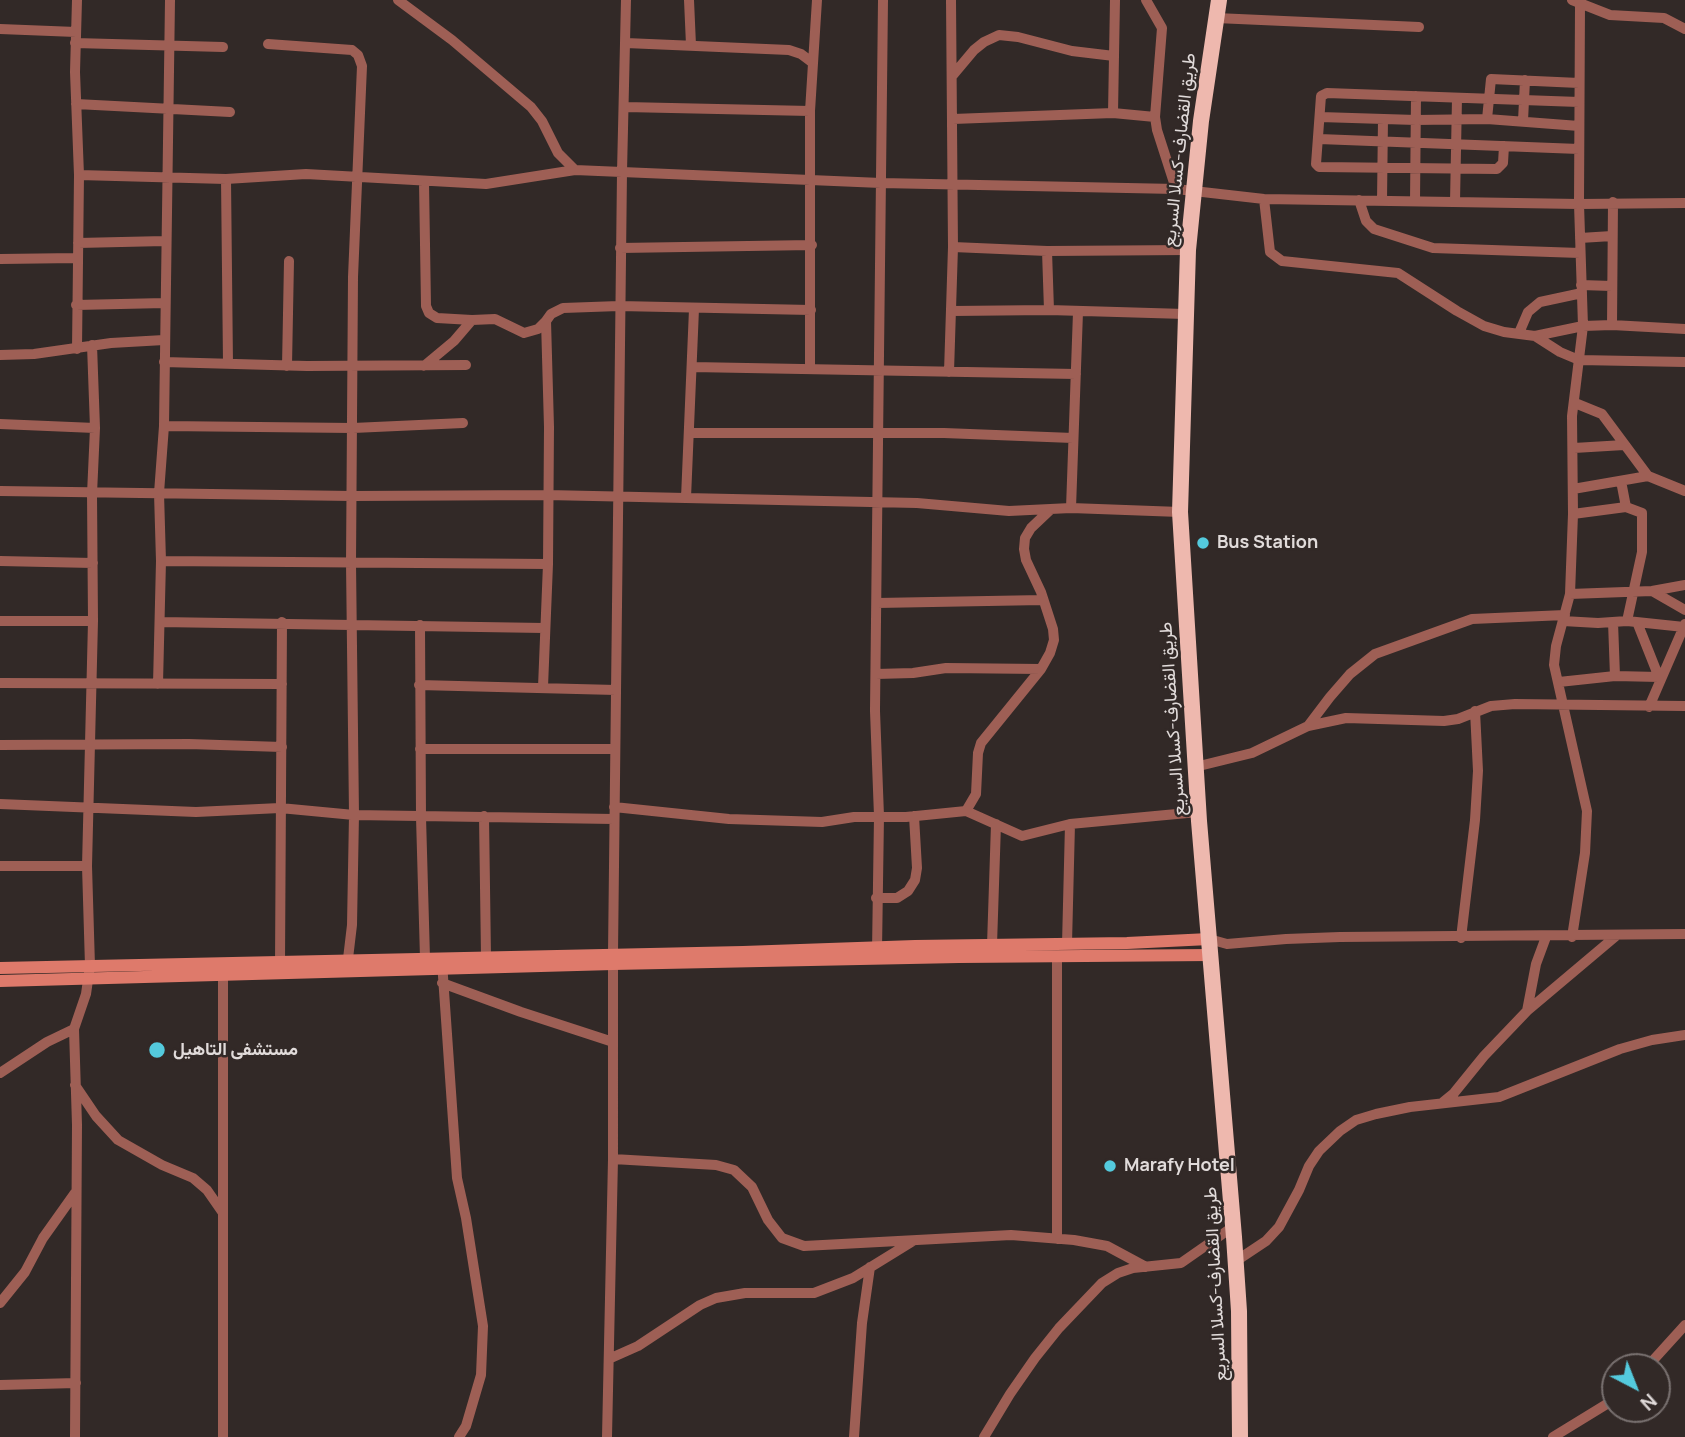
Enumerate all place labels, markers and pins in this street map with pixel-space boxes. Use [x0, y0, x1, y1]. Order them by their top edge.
place label: Bus Station [1217, 532, 1318, 554]
marker: Bus Station [1195, 535, 1211, 551]
place label: مستشفى التاهيل [173, 1039, 298, 1061]
marker: مستشفى التاهيل [147, 1040, 167, 1060]
place label: Marafy Hotel [1124, 1155, 1235, 1177]
marker: Marafy Hotel [1102, 1158, 1118, 1174]

